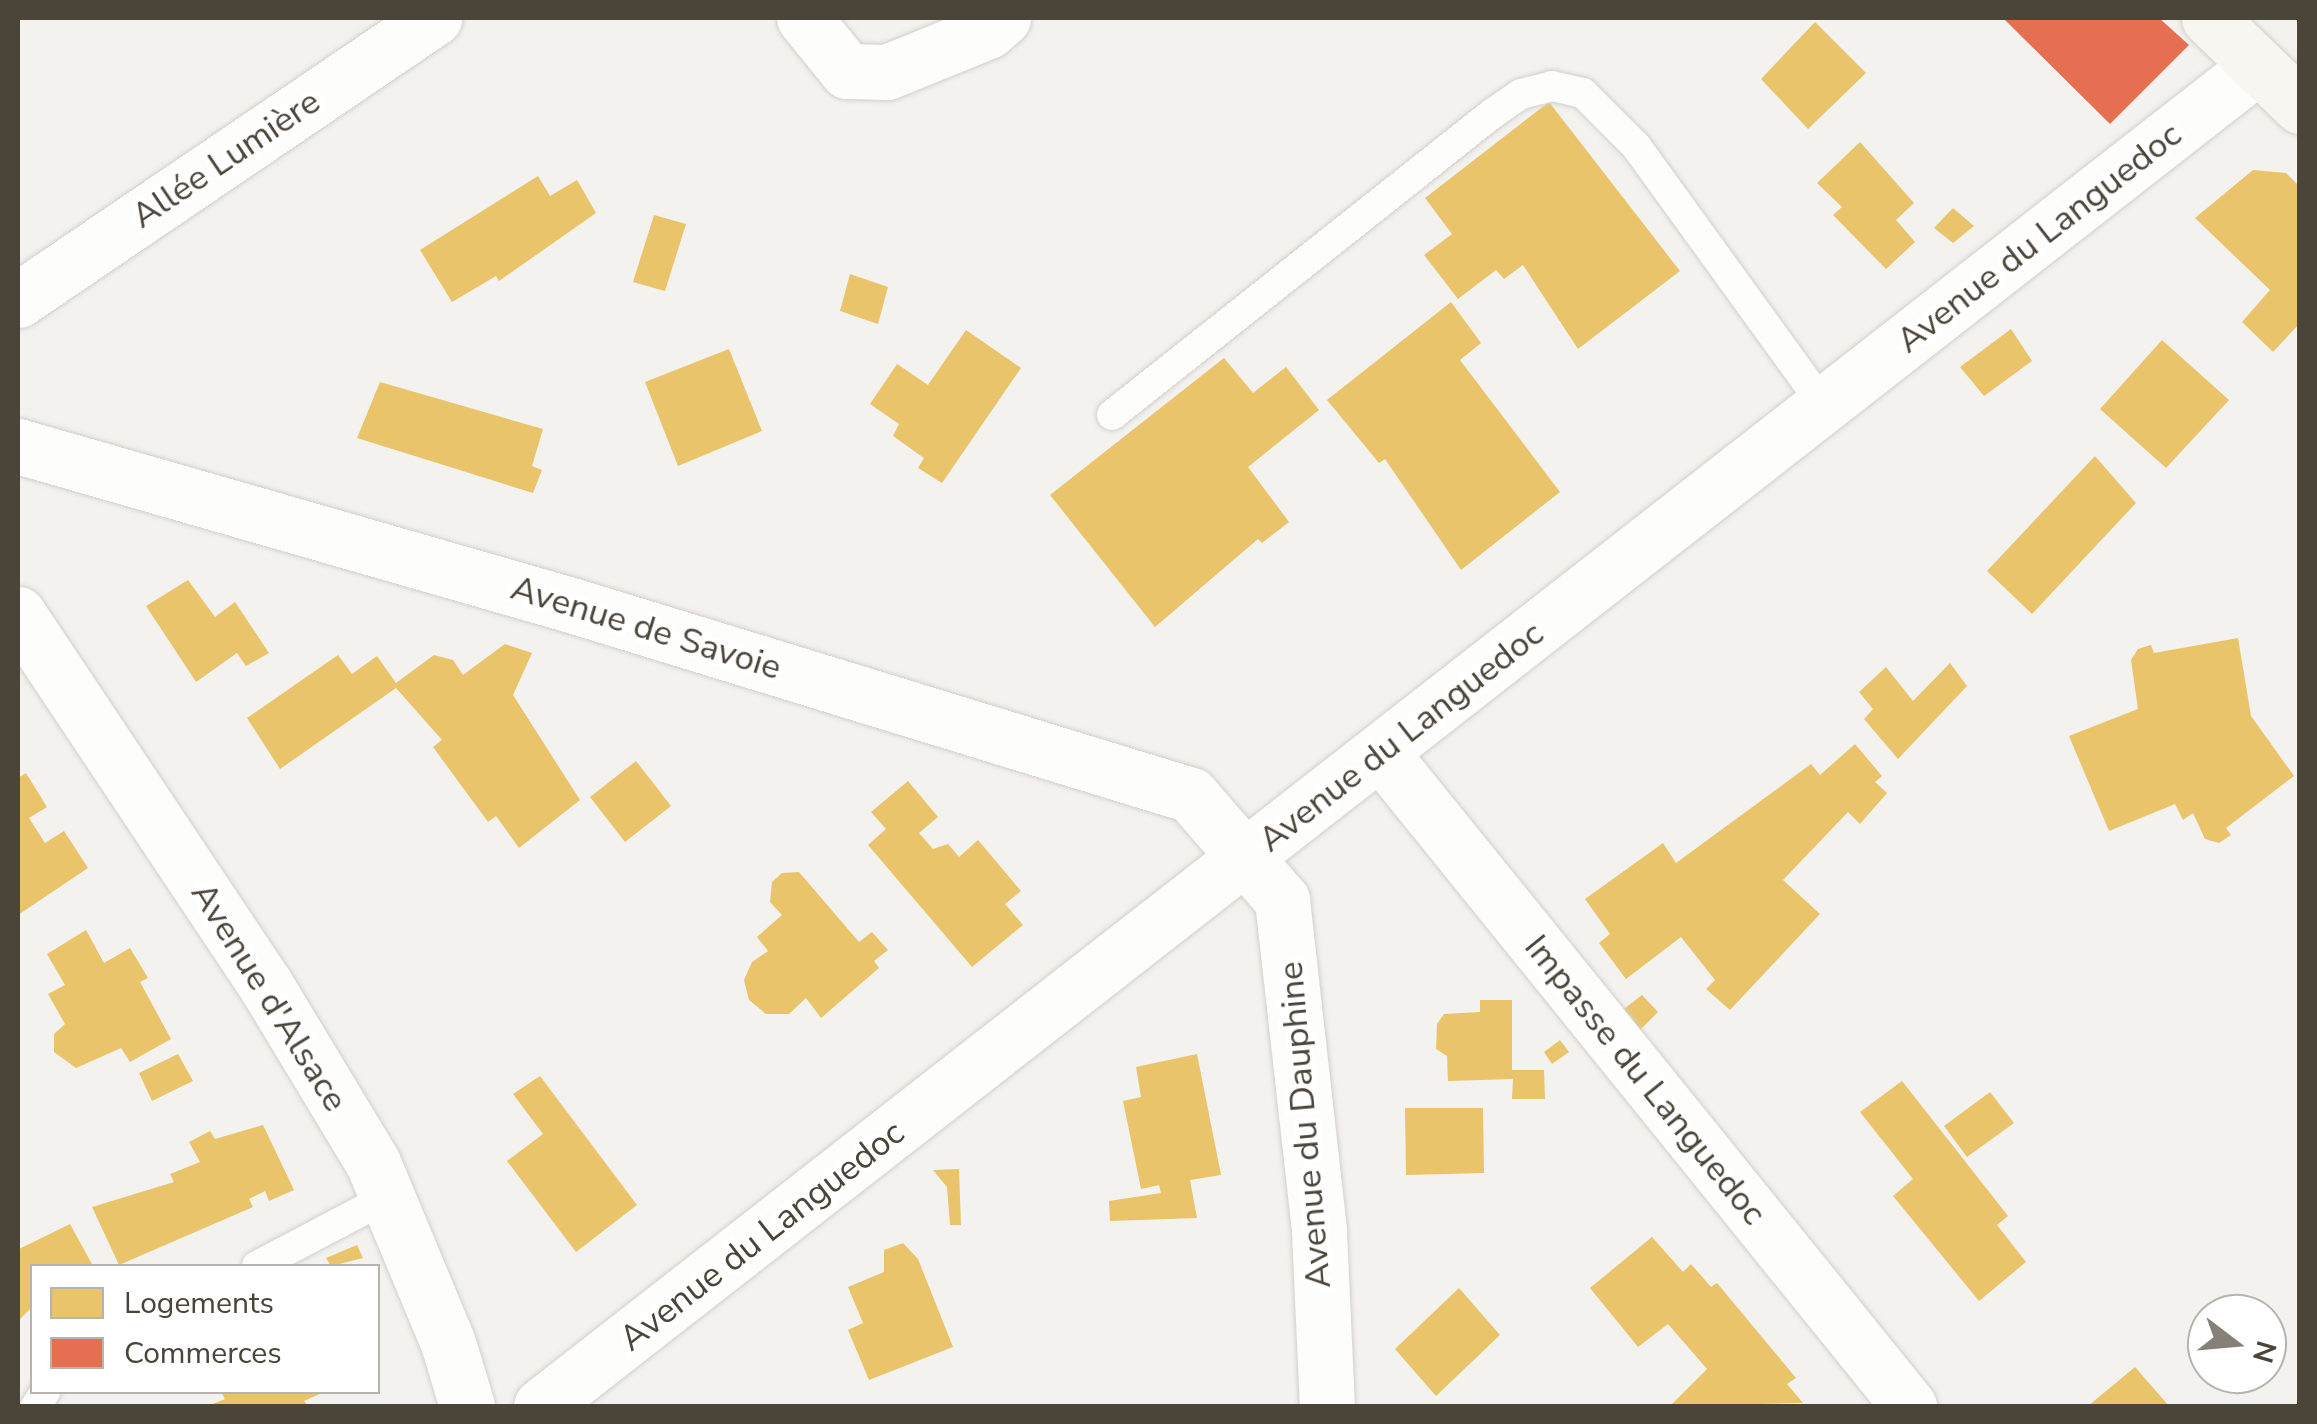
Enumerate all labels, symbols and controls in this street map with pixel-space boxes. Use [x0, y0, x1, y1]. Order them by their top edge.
street label: Allée Lumière [124, 81, 328, 237]
street label: Avenue du Languedoc [1888, 114, 2190, 362]
street label: Avenue de Savoie [506, 567, 786, 689]
street label: Avenue du Languedoc [1250, 613, 1552, 861]
street label: Avenue d'Alsace [182, 875, 356, 1119]
street label: Impasse du Languedoc [1515, 927, 1775, 1233]
street label: Avenue du Dauphine [1270, 960, 1340, 1290]
street label: Avenue du Languedoc [611, 1112, 913, 1360]
legend [30, 1264, 380, 1394]
text: Logements [124, 1283, 274, 1324]
north arrow [2187, 1294, 2287, 1394]
text: Commerces [124, 1333, 282, 1374]
text: N [2243, 1336, 2285, 1367]

